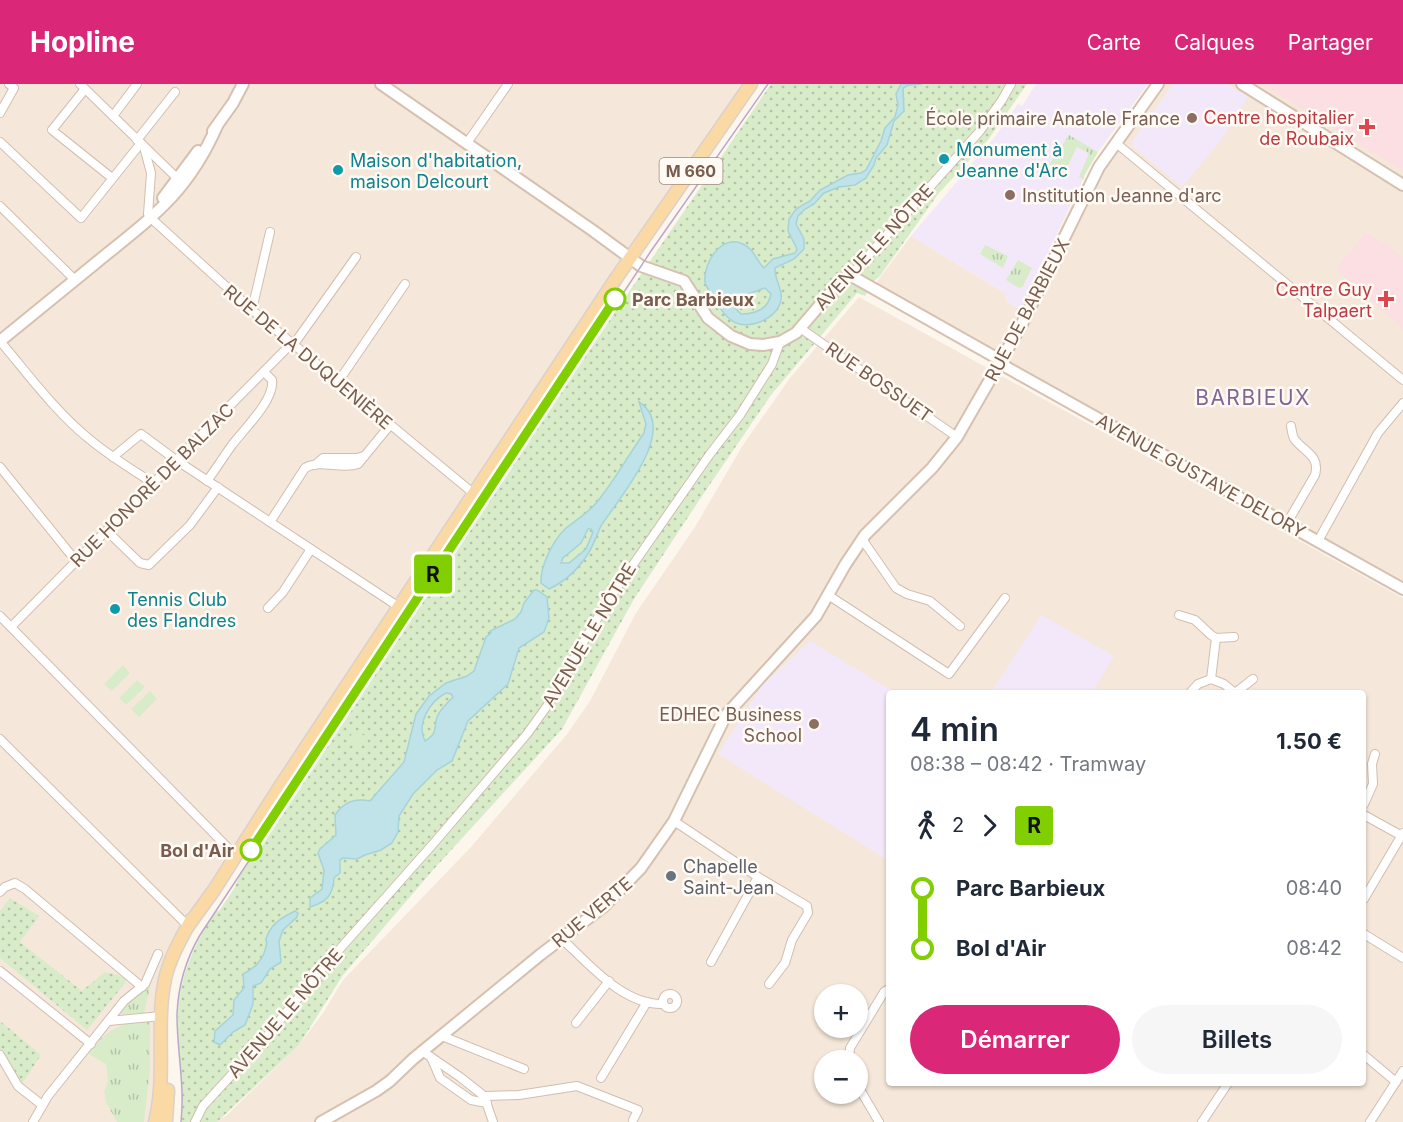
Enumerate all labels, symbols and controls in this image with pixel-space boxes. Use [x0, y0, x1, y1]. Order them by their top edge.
text: Hopline [30, 25, 135, 59]
text: Carte [1087, 30, 1141, 55]
text: Calques [1174, 30, 1255, 55]
text: Partager [1288, 30, 1373, 55]
place label: École primaire Anatole France [926, 107, 1180, 129]
place label: Centre hospitalier de Roubaix [1203, 107, 1354, 149]
marker: École primaire Anatole France [1185, 111, 1199, 125]
marker: Centre hospitalier de Roubaix [1358, 118, 1376, 136]
place label: Monument à Jeanne d'Arc [956, 139, 1068, 181]
place label: Maison d'habitation, maison Delcourt [350, 150, 522, 192]
marker: Monument à Jeanne d'Arc [937, 152, 951, 166]
road number: M 660 [660, 158, 722, 184]
marker: Maison d'habitation, maison Delcourt [331, 163, 345, 177]
street label: AVENUE LE NÔTRE [810, 179, 938, 314]
place label: Institution Jeanne d'arc [1022, 185, 1222, 206]
marker: Institution Jeanne d'arc [1003, 188, 1017, 202]
street label: RUE DE BARBIEUX [980, 235, 1074, 385]
place label: Centre Guy Talpaert [1276, 279, 1372, 321]
street label: RUE DE LA DUQUENIÈRE [220, 280, 397, 434]
marker: Parc Barbieux [604, 288, 626, 310]
place label: Parc Barbieux [632, 289, 755, 310]
marker: Centre Guy Talpaert [1377, 290, 1395, 308]
street label: RUE BOSSUET [822, 337, 936, 427]
district label: BARBIEUX [1195, 385, 1311, 410]
street label: RUE HONORÉ DE BALZAC [65, 398, 238, 571]
street label: AVENUE GUSTAVE DELORY [1093, 410, 1309, 542]
line badge: R [414, 554, 452, 594]
street label: AVENUE LE NÔTRE [537, 559, 640, 711]
text: R [426, 562, 440, 587]
place label: Tennis Club des Flandres [127, 589, 236, 631]
marker: Tennis Club des Flandres [108, 602, 122, 616]
place label: EDHEC Business School [659, 704, 802, 746]
text: 4 min [910, 709, 999, 749]
marker: EDHEC Business School [807, 717, 821, 731]
text: 1.50 € [1276, 728, 1342, 754]
text: 08:38 – 08:42 · Tramway [910, 752, 1146, 776]
icon: walk [910, 809, 943, 842]
icon: forward [973, 809, 1006, 842]
text: 2 [952, 813, 964, 837]
text: R [1027, 813, 1041, 838]
marker: Bol d'Air [240, 839, 262, 861]
place label: Bol d'Air [160, 840, 234, 861]
place label: Chapelle Saint-Jean [683, 856, 774, 898]
marker: Chapelle Saint-Jean [664, 869, 678, 883]
street label: RUE VERTE [548, 872, 636, 952]
text: Parc Barbieux [956, 875, 1105, 901]
text: 08:40 [1286, 876, 1342, 900]
text: Bol d'Air [956, 935, 1046, 961]
text: 08:42 [1286, 936, 1342, 960]
street label: AVENUE LE NÔTRE [222, 944, 347, 1082]
map controls [814, 984, 868, 1104]
button: + [814, 984, 868, 1038]
button: Démarrer [910, 1005, 1120, 1074]
button: Billets [1132, 1005, 1342, 1074]
button: − [814, 1050, 868, 1104]

